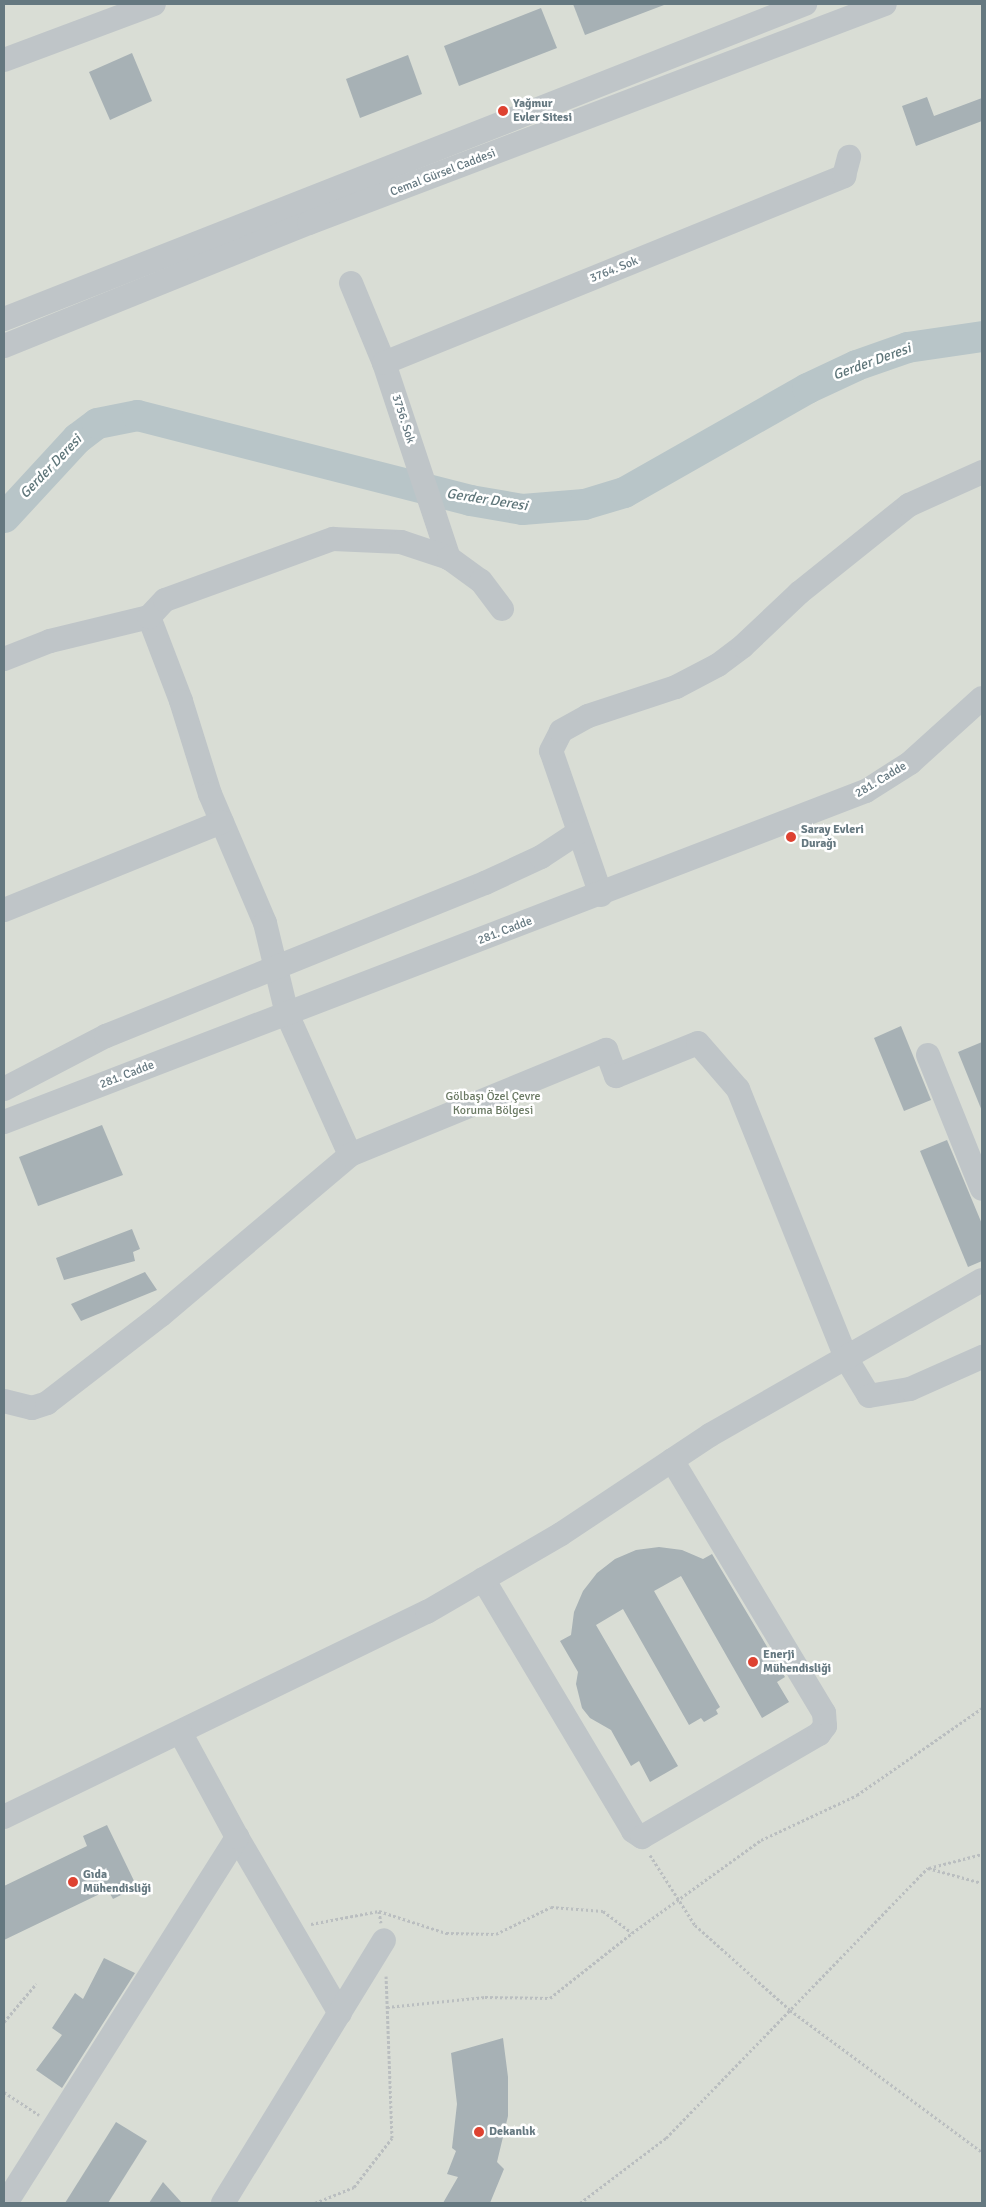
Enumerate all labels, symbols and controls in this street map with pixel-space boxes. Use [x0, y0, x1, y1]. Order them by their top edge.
place label: Yağmur Evler Sitesi [513, 97, 572, 125]
marker: Yağmur Evler Sitesi [497, 105, 509, 117]
street label: Cemal Gürsel Caddesi [388, 146, 498, 200]
street label: 3764. Sok [588, 254, 640, 286]
water label: Gerder Deresi [831, 340, 913, 384]
street label: 3756. Sok [388, 393, 418, 445]
water label: Gerder Deresi [17, 432, 85, 502]
water label: Gerder Deresi [445, 485, 529, 515]
street label: 281. Cadde [853, 759, 909, 801]
place label: Saray Evleri Durağı [801, 823, 864, 851]
marker: Saray Evleri Durağı [785, 831, 797, 843]
street label: 281. Cadde [476, 914, 534, 948]
street label: 281. Cadde [98, 1058, 156, 1092]
park label: Gölbaşı Özel Çevre Koruma Bölgesi [446, 1090, 540, 1118]
place label: Enerji Mühendisliği [763, 1648, 831, 1676]
marker: Enerji Mühendisliği [747, 1656, 759, 1668]
place label: Gıda Mühendisliği [83, 1868, 151, 1896]
marker: Gıda Mühendisliği [67, 1876, 79, 1888]
place label: Dekanlık [489, 2125, 535, 2139]
marker: Dekanlık [473, 2126, 485, 2138]

